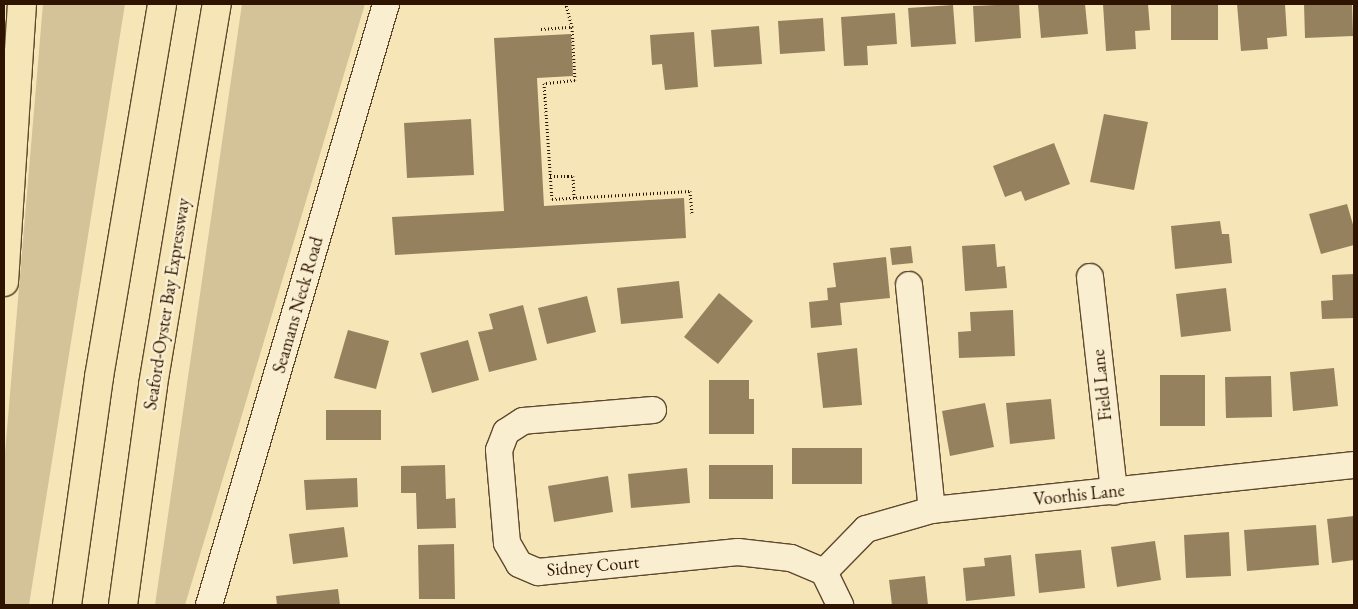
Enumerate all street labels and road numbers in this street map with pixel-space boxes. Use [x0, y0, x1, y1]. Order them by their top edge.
street label: Seaford-Oyster Bay Expressway [140, 196, 194, 412]
street label: Seamans Neck Road [268, 234, 328, 376]
street label: Field Lane [1088, 348, 1116, 422]
street label: Voorhis Lane [1032, 479, 1126, 511]
street label: Sidney Court [546, 551, 640, 581]

